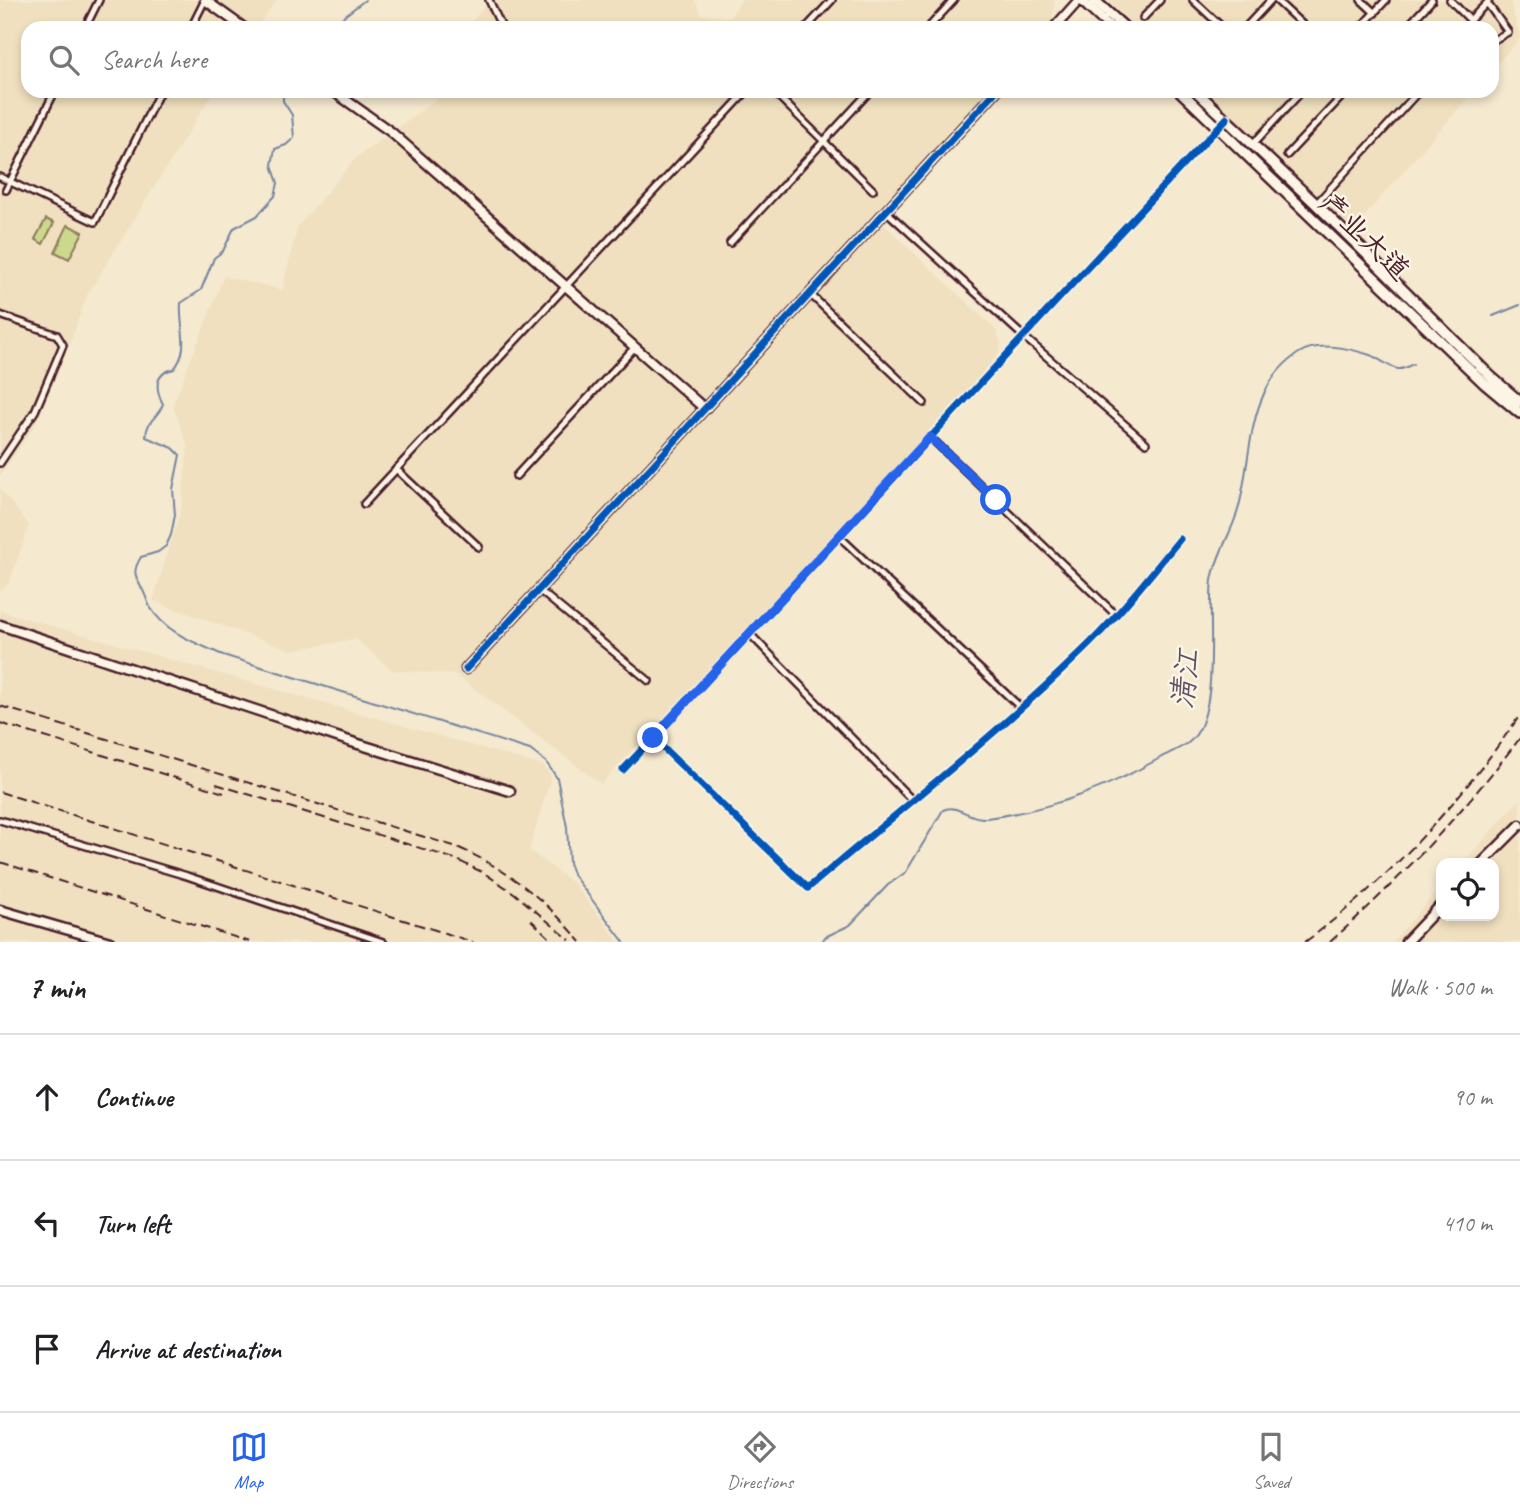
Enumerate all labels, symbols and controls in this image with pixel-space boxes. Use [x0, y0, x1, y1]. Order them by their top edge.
search box [21, 21, 1499, 98]
icon: search [45, 41, 83, 79]
text: Search here [101, 43, 207, 76]
street label: 产业大道 [1313, 185, 1417, 287]
route start [980, 484, 1011, 515]
water label: 清江 [1163, 645, 1207, 711]
route end [637, 722, 668, 753]
map controls [1436, 858, 1499, 921]
button: locate [1436, 858, 1499, 921]
text: 7 min [28, 969, 85, 1007]
text: Walk · 500 m [1388, 973, 1492, 1002]
icon: ahead [28, 1078, 66, 1116]
text: Continue [95, 1081, 173, 1114]
text: 90 m [1453, 1083, 1492, 1112]
icon: left [28, 1204, 66, 1242]
text: Turn left [95, 1207, 170, 1240]
text: 410 m [1443, 1209, 1492, 1238]
icon: arrive [28, 1330, 66, 1368]
text: Arrive at destination [95, 1333, 281, 1366]
tab: Map [230, 1428, 268, 1494]
tab: Directions [727, 1428, 793, 1494]
tab: Saved [1252, 1428, 1290, 1494]

